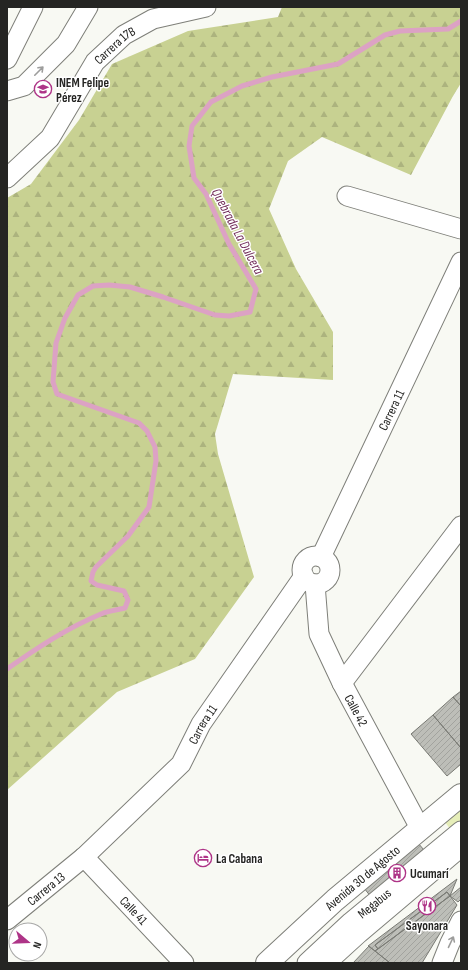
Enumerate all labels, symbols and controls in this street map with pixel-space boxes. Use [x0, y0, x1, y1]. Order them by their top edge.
street label: Carrera 17B [91, 23, 138, 68]
one-way arrow [34, 66, 44, 76]
place label: INEM Felipe Pérez [56, 75, 109, 106]
school or university icon: INEM Felipe Pérez [33, 79, 53, 99]
water label: Quebrada La Dulcera [208, 185, 267, 277]
street label: Carrera 11 [375, 387, 408, 433]
street label: Calle 42 [341, 692, 371, 729]
street label: Carrera 11 [185, 702, 221, 747]
street label: Avenida 30 de Agosto [322, 842, 403, 915]
hotel icon: La Cabana [193, 848, 213, 868]
place label: La Cabana [216, 851, 262, 867]
building icon: Ucumarí [387, 863, 407, 883]
place label: Ucumarí [410, 866, 449, 882]
street label: Carrera 13 [24, 869, 69, 909]
street label: Megabus [355, 885, 395, 922]
street label: Calle 41 [116, 893, 151, 929]
restaurant icon: Sayonara [417, 896, 437, 916]
place label: Sayonara [406, 918, 448, 934]
north arrow [8, 922, 48, 962]
one-way arrow [448, 936, 455, 948]
text: N [30, 940, 44, 950]

